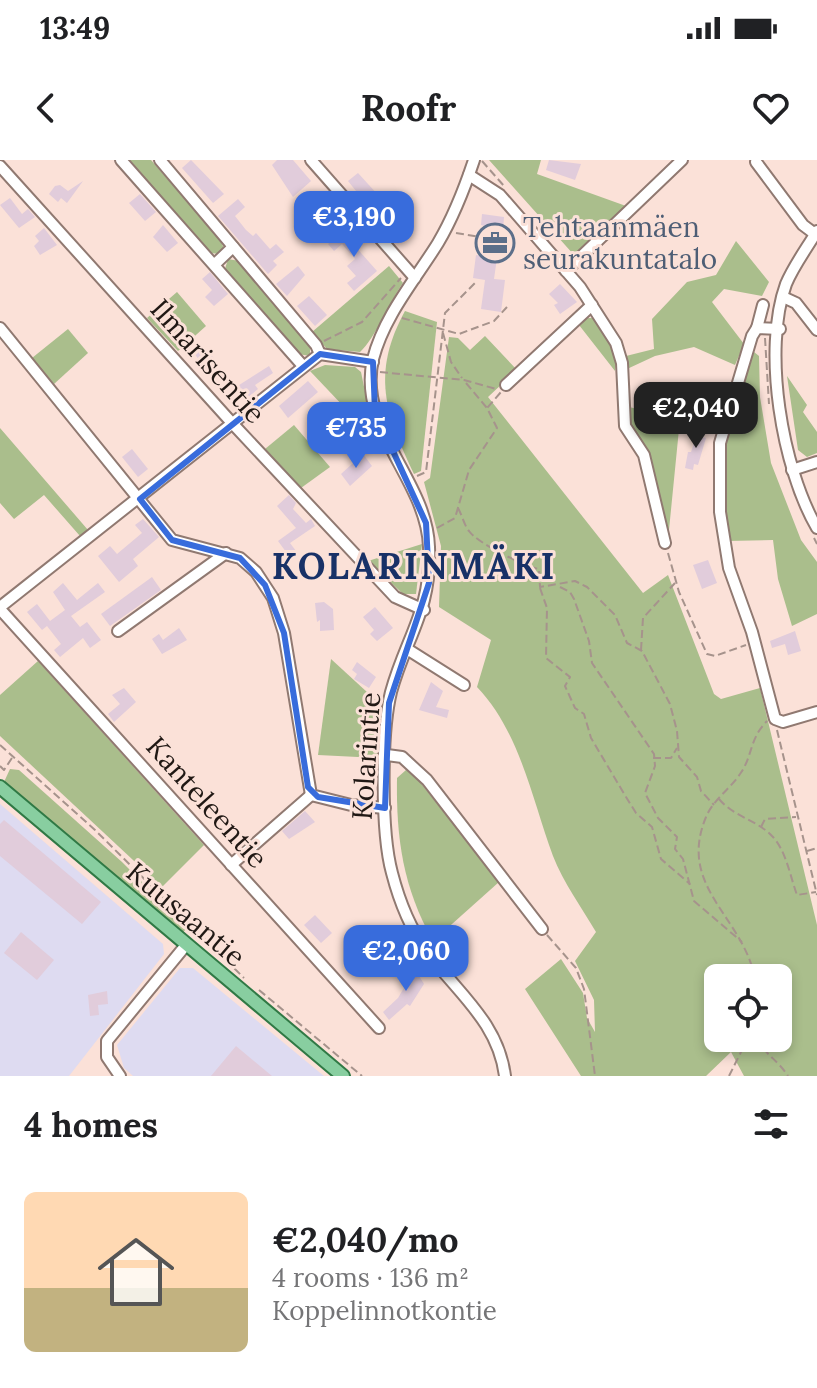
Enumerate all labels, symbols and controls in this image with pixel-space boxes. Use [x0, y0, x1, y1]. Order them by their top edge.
text: 13:49 [40, 9, 110, 47]
text: Roofr [361, 85, 456, 131]
icon: back [24, 86, 68, 130]
icon: heart [749, 86, 793, 130]
pin: €3,190 [289, 191, 419, 259]
text: €3,190 [312, 200, 396, 233]
place label: Tehtaanmäen seurakuntatalo [523, 209, 717, 277]
office icon: Tehtaanmäen seurakuntatalo [474, 222, 516, 264]
street label: Ilmarisentie [143, 291, 273, 431]
pin: €2,040 [631, 382, 761, 450]
text: €2,040 [652, 391, 740, 424]
pin: €735 [309, 402, 403, 470]
text: €735 [325, 411, 387, 444]
district label: KOLARINMÄKI [272, 543, 556, 589]
street label: Kolarintie [344, 691, 388, 821]
street label: Kanteleentie [138, 729, 276, 875]
street label: Kuusaantie [119, 854, 253, 974]
pin: €2,060 [341, 925, 471, 993]
text: €2,060 [361, 934, 451, 967]
map controls [704, 964, 792, 1052]
button: locate [704, 964, 792, 1052]
icon: filters [749, 1102, 793, 1146]
text: 4 homes [24, 1103, 158, 1146]
text: €2,040/mo [272, 1218, 459, 1261]
icon: home [88, 1224, 184, 1320]
text: 4 rooms · 136 m² [272, 1261, 469, 1294]
text: Koppelinnotkontie [272, 1294, 497, 1327]

